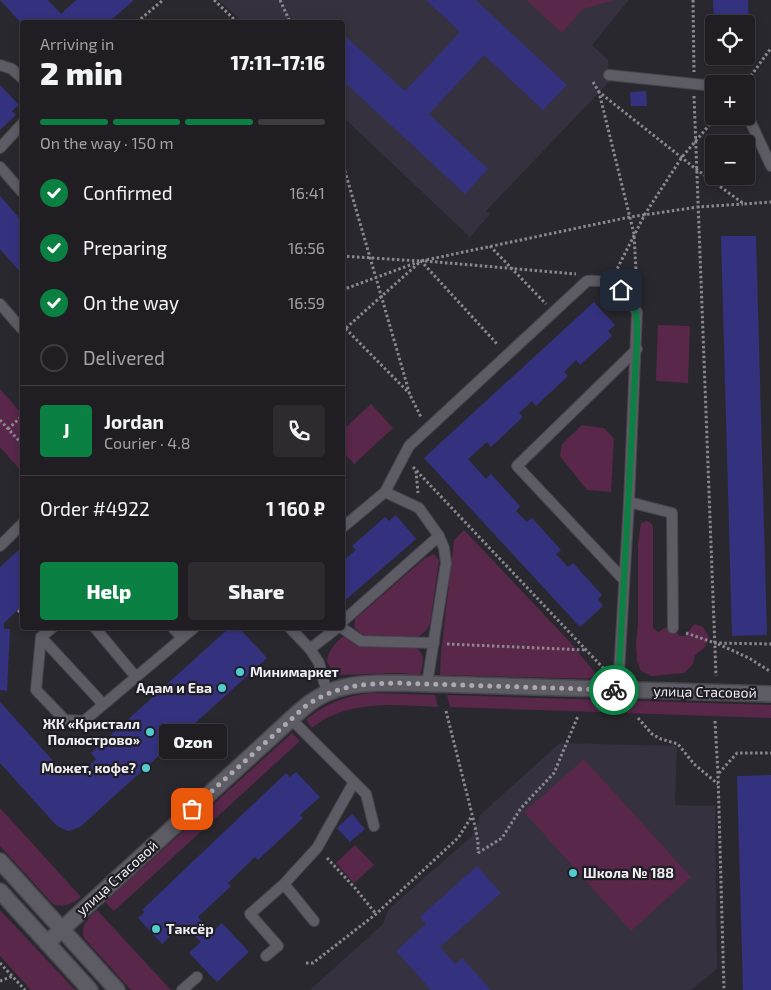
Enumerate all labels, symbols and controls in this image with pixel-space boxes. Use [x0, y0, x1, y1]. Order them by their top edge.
map controls [705, 15, 755, 185]
button: locate [705, 15, 755, 65]
text: Arriving in [40, 34, 114, 53]
text: 17:11–17:16 [230, 51, 325, 74]
text: 2 min [40, 53, 123, 91]
button: + [705, 75, 755, 125]
text: On the way · 150 m [40, 133, 174, 152]
button: − [705, 135, 755, 185]
icon: check [40, 179, 68, 207]
text: Confirmed [83, 181, 173, 204]
text: 16:41 [289, 183, 325, 202]
icon: check [40, 234, 68, 262]
text: Preparing [83, 236, 167, 259]
text: 16:56 [288, 238, 325, 257]
pin [600, 269, 642, 311]
icon: home [607, 276, 635, 304]
icon: check [40, 289, 68, 317]
text: On the way [83, 291, 179, 314]
text: 16:59 [288, 293, 325, 312]
text: Delivered [83, 346, 165, 369]
button: phone [273, 405, 325, 457]
text: Jordan [104, 410, 164, 433]
text: J [62, 419, 70, 442]
text: Courier · 4.8 [104, 433, 191, 452]
text: Order #4922 [40, 497, 150, 520]
text: 1 160 ₽ [266, 497, 325, 520]
button: Help [40, 562, 178, 620]
button: Share [188, 562, 325, 620]
place label: Минимаркет [250, 663, 339, 680]
courier [589, 665, 639, 715]
marker: Минимаркет [234, 666, 246, 678]
icon: bike [600, 676, 628, 704]
place label: Адам и Ева [136, 679, 212, 696]
marker: Адам и Ева [216, 682, 228, 694]
street label: улица Стасовой [653, 682, 757, 701]
place label: ЖК «Кристалл Полюстрово» [43, 715, 140, 748]
callout: Ozon [158, 724, 226, 759]
marker: ЖК «Кристалл Полюстрово» [144, 726, 156, 738]
text: Ozon [173, 732, 213, 751]
place label: Может, кофе? [41, 759, 136, 776]
marker: Может, кофе? [140, 762, 152, 774]
pin [171, 788, 213, 830]
icon: bag [178, 795, 206, 823]
street label: улица Стасовой [73, 837, 161, 919]
place label: Школа № 188 [583, 864, 674, 881]
marker: Школа № 188 [567, 867, 579, 879]
place label: Таксёр [166, 920, 214, 937]
marker: Таксёр [150, 923, 162, 935]

